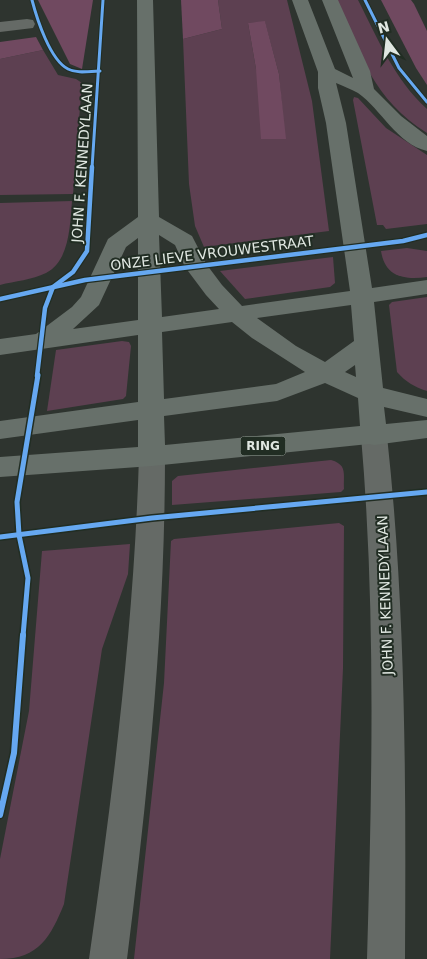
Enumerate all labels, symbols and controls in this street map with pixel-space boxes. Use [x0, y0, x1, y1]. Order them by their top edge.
north arrow [362, 15, 412, 65]
text: N [376, 18, 391, 37]
street label: JOHN F. KENNEDYLAAN [68, 83, 96, 244]
street label: ONZE LIEVE VROUWESTRAAT [109, 233, 315, 273]
road number: RING [240, 436, 286, 456]
street label: JOHN F. KENNEDYLAAN [374, 515, 396, 676]

